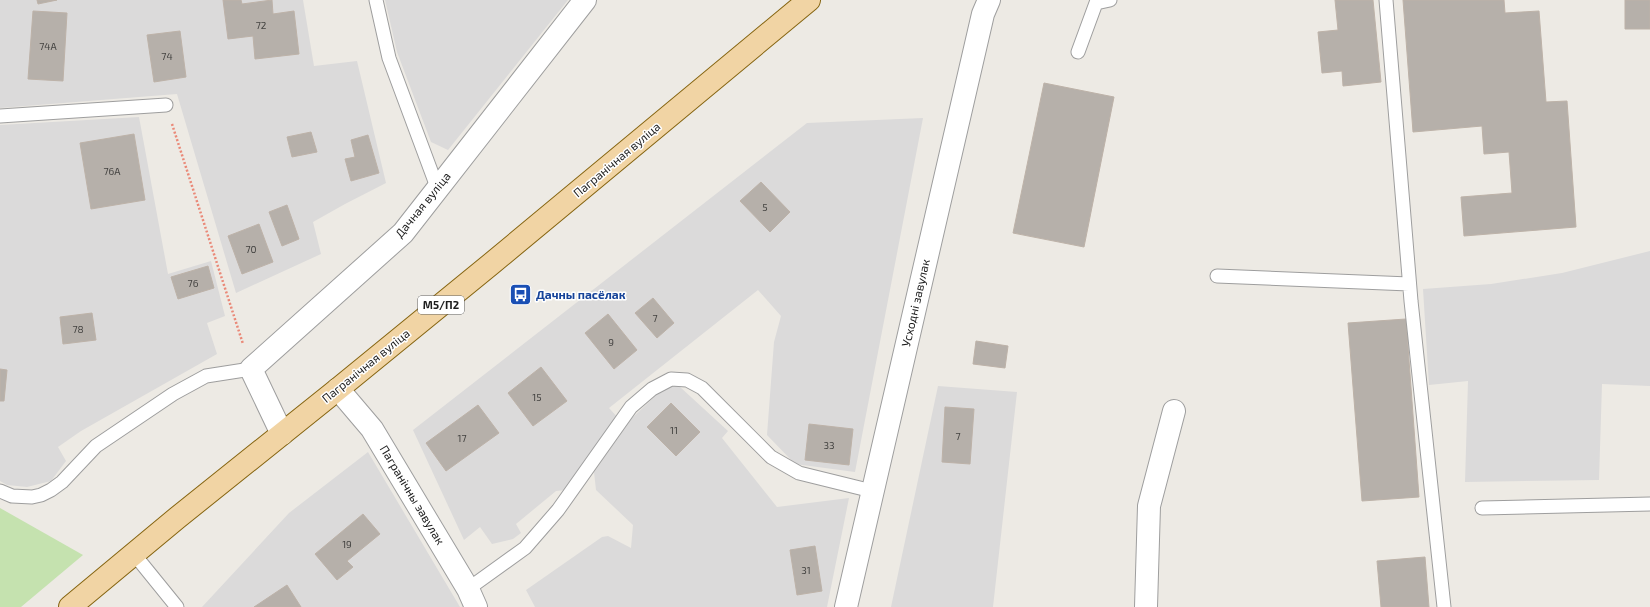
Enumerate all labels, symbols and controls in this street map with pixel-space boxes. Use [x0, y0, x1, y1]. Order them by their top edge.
house number: 72 [256, 19, 267, 31]
house number: 74А [39, 40, 58, 52]
house number: 74 [161, 50, 173, 62]
street label: Пагранічная вуліца [570, 119, 663, 200]
house number: 76А [103, 165, 121, 177]
street label: Дачная вуліца [392, 169, 454, 241]
house number: 5 [762, 201, 768, 213]
house number: 70 [245, 243, 257, 255]
street label: Усходні завулак [898, 257, 933, 348]
house number: 76 [188, 277, 199, 289]
bus stop icon: Дачны пасёлак [507, 282, 533, 308]
place label: Дачны пасёлак [536, 287, 626, 301]
road number: М5/П2 [418, 296, 464, 314]
house number: 7 [652, 312, 658, 324]
house number: 78 [72, 323, 84, 335]
street label: Пагранічная вуліца [319, 325, 413, 406]
house number: 9 [608, 336, 614, 348]
house number: 15 [532, 391, 542, 403]
house number: 11 [670, 424, 678, 436]
house number: 7 [955, 430, 961, 442]
house number: 17 [457, 432, 467, 444]
house number: 33 [823, 439, 835, 451]
street label: Пагранічны завулак [377, 442, 448, 548]
house number: 19 [342, 538, 352, 550]
house number: 31 [801, 564, 811, 576]

